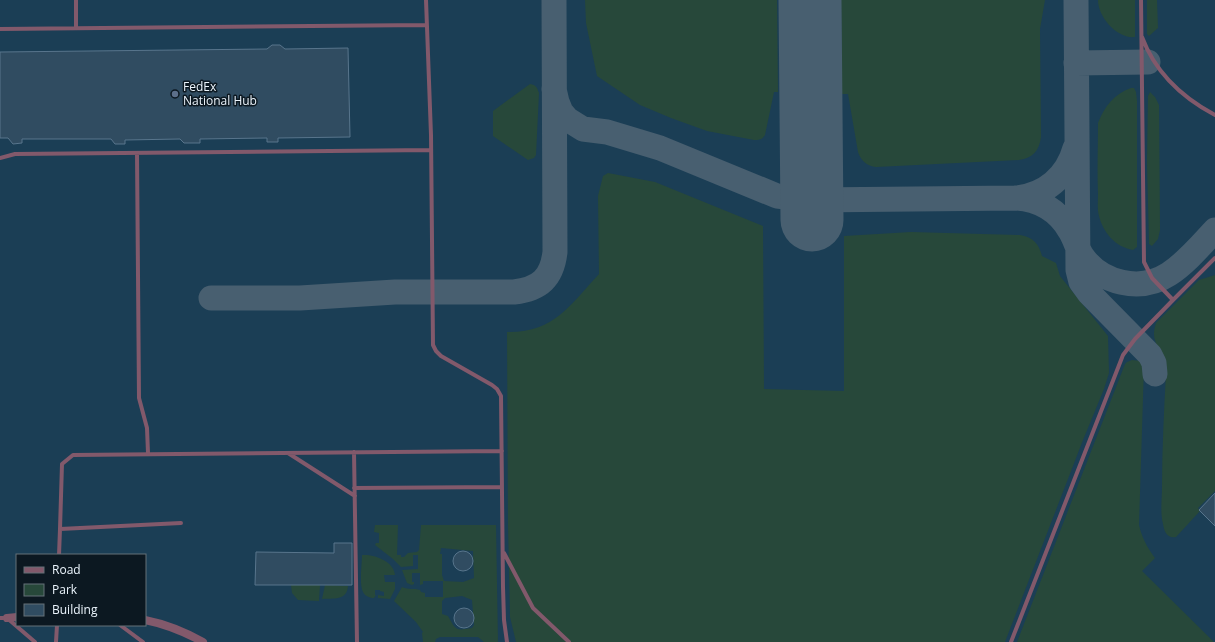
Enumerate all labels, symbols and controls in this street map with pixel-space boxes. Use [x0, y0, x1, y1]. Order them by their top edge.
place label: FedEx National Hub [183, 78, 257, 109]
marker: FedEx National Hub [170, 89, 180, 99]
legend [16, 554, 146, 626]
text: Road [52, 561, 81, 578]
text: Park [52, 581, 78, 598]
text: Building [52, 601, 98, 618]

